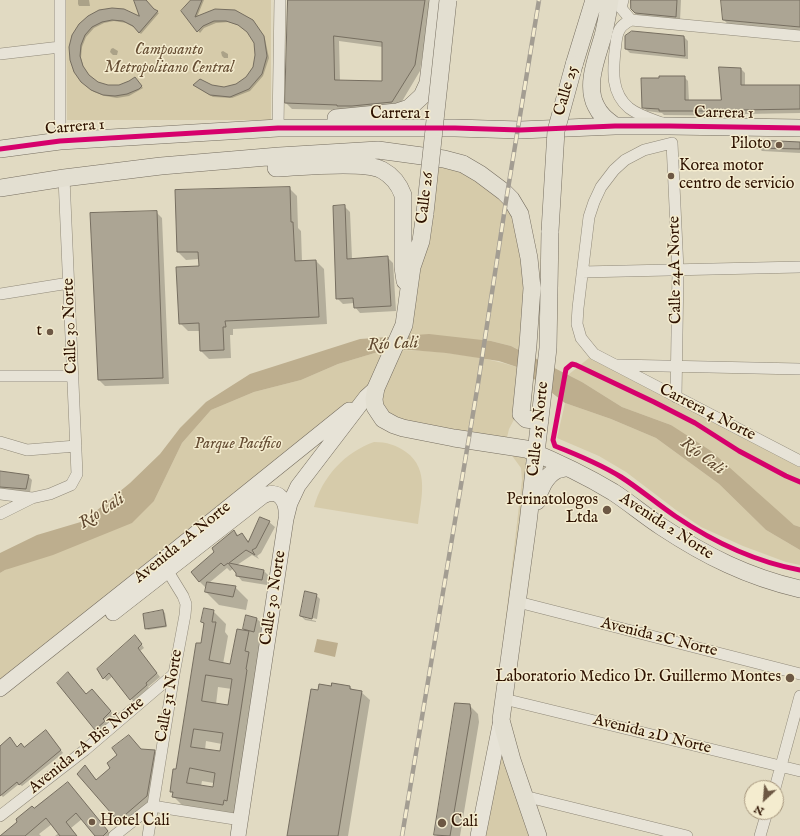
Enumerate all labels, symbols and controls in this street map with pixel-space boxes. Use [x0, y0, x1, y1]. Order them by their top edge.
park label: Camposanto Metropolitano Central [104, 41, 234, 79]
street label: Calle 25 [551, 64, 583, 118]
street label: Carrera 1 [694, 104, 754, 124]
street label: Carrera 1 [370, 105, 430, 125]
street label: Carrera 1 [44, 116, 106, 140]
place label: Piloto [730, 135, 771, 155]
marker: Piloto [774, 140, 784, 150]
place label: Korea motor centro de servicio [679, 157, 794, 195]
street label: Calle 26 [413, 171, 439, 225]
marker: Korea motor centro de servicio [666, 171, 676, 181]
street label: Calle 24A Norte [665, 216, 687, 324]
street label: Calle 30 Norte [60, 278, 82, 374]
place label: t [37, 322, 42, 342]
marker: t [45, 327, 55, 337]
water label: Río Cali [367, 333, 419, 357]
street label: Carrera 4 Norte [656, 380, 758, 446]
street label: Calle 25 Norte [524, 381, 554, 477]
water label: Río Cali [676, 434, 728, 480]
park label: Parque Pacífico [194, 435, 282, 455]
street label: Avenida 2 Norte [615, 489, 717, 565]
water label: Río Cali [75, 490, 129, 534]
place label: Perinatologos Ltda [506, 491, 598, 529]
street label: Avenida 2A Norte [131, 498, 235, 588]
marker: Perinatologos Ltda [601, 504, 613, 516]
street label: Calle 30 Norte [257, 549, 291, 647]
street label: Avenida 2C Norte [599, 614, 719, 662]
street label: Calle 31 Norte [152, 648, 188, 744]
place label: Laboratorio Medico Dr. Guillermo Montes [495, 668, 781, 688]
marker: Laboratorio Medico Dr. Guillermo Montes [784, 672, 796, 684]
street label: Avenida 2A Bis Norte [25, 694, 149, 798]
street label: Avenida 2D Norte [591, 711, 713, 759]
north arrow [744, 780, 784, 820]
text: N [752, 802, 767, 818]
place label: Hotel Cali [100, 812, 170, 832]
place label: Cali [451, 813, 478, 833]
marker: Hotel Cali [87, 817, 97, 827]
marker: Cali [436, 817, 448, 829]

